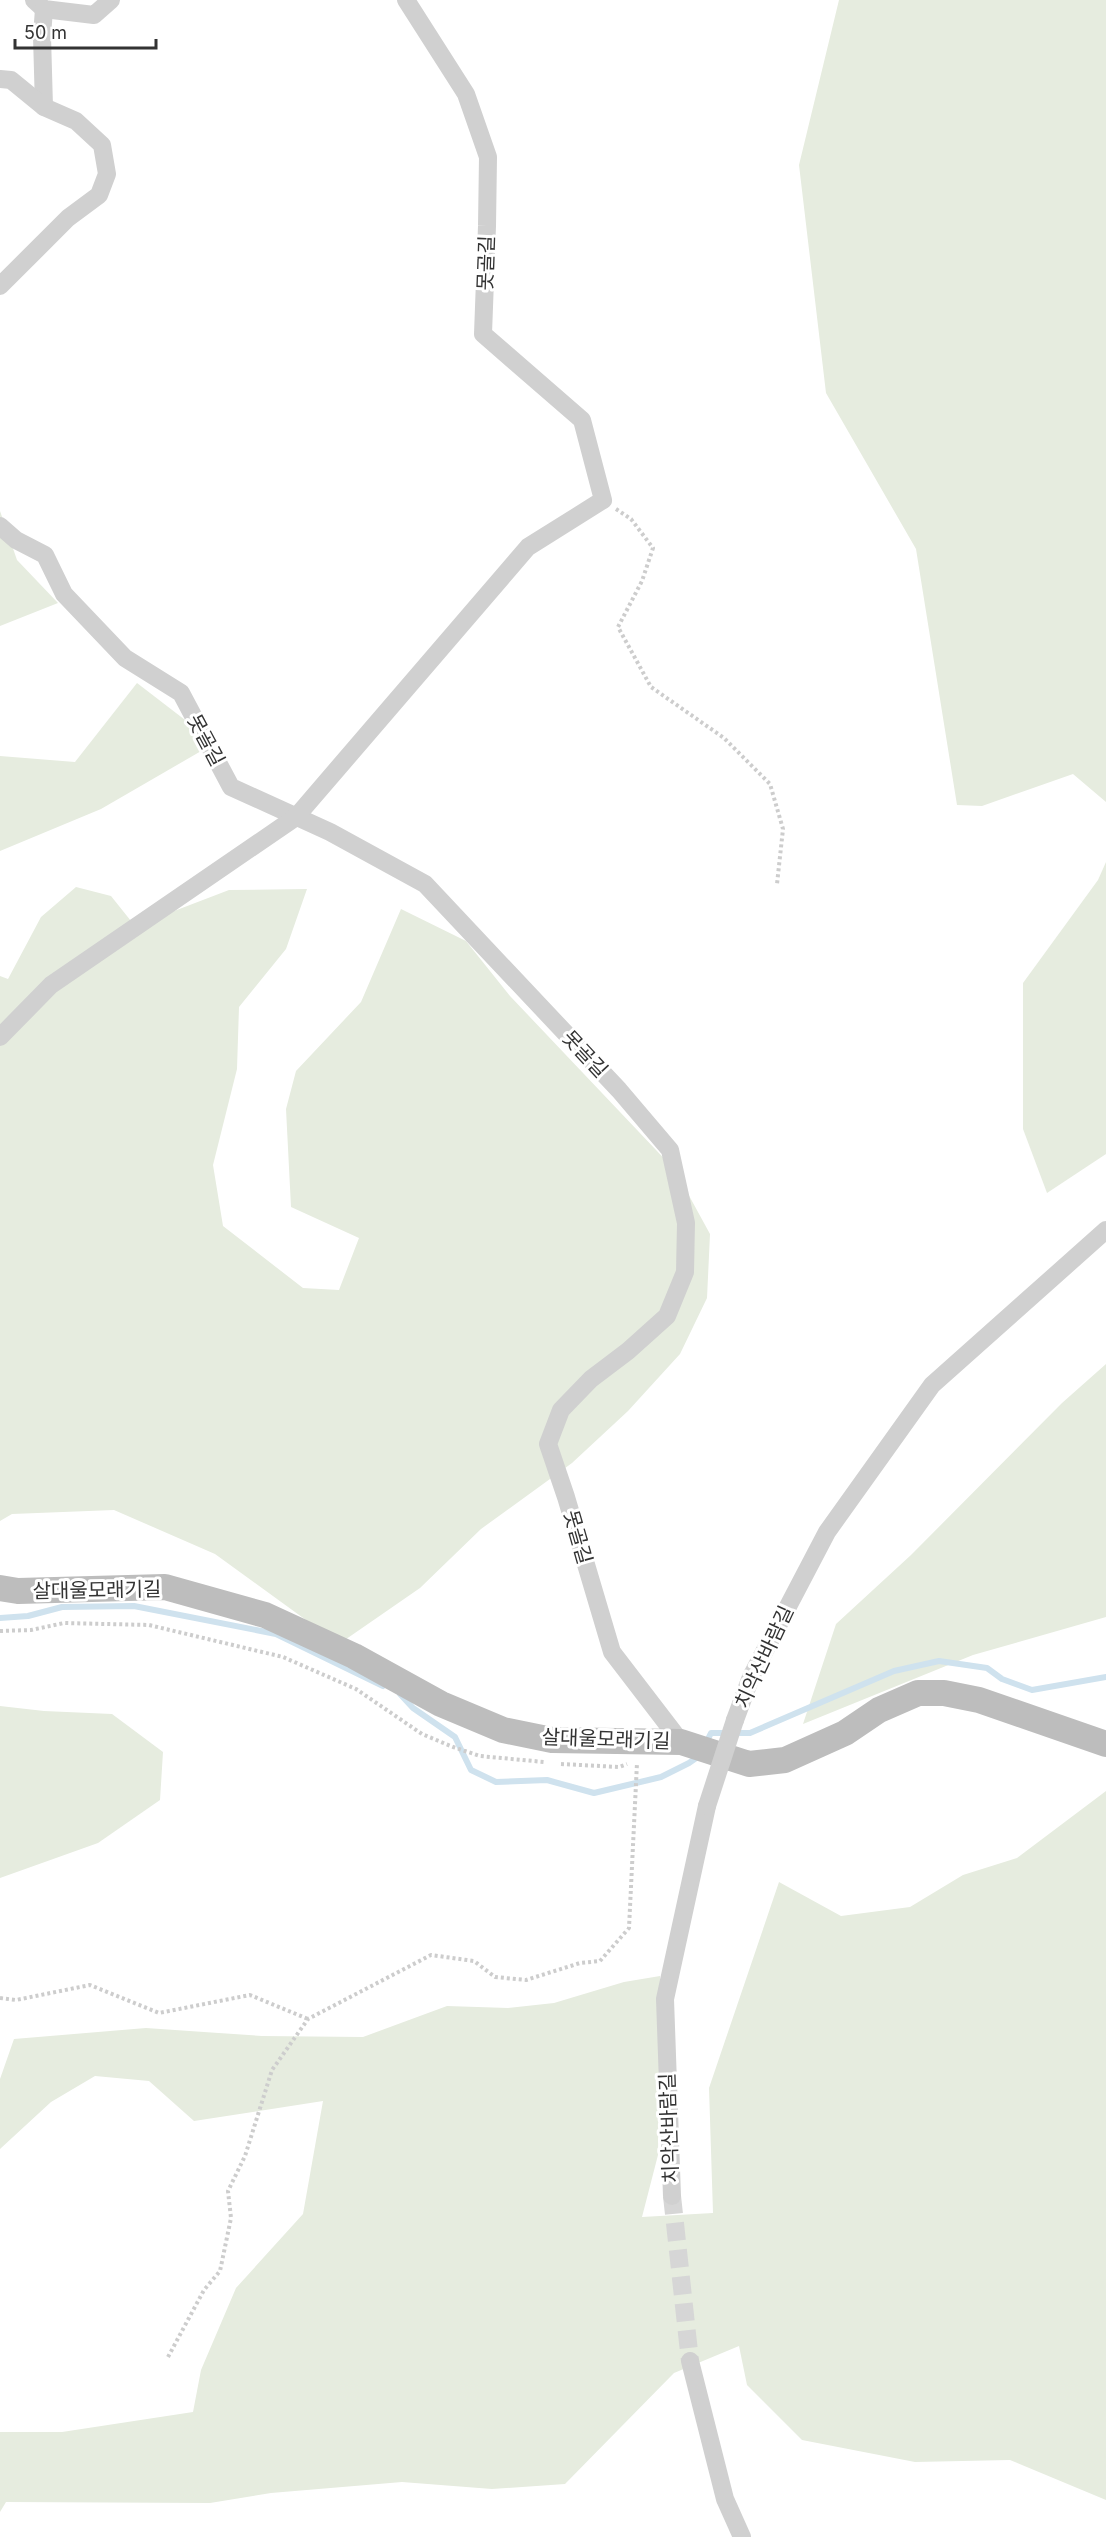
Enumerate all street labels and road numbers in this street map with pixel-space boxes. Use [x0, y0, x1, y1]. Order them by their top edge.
street label: 못골길 [473, 235, 499, 291]
street label: 못골길 [182, 710, 230, 770]
street label: 못골길 [557, 1026, 613, 1082]
street label: 못골길 [559, 1507, 597, 1567]
street label: 살대울모래기길 [32, 1577, 162, 1603]
street label: 치악산바람길 [730, 1602, 798, 1712]
street label: 살대울모래기길 [541, 1725, 671, 1753]
street label: 치악산바람길 [655, 2072, 683, 2184]

